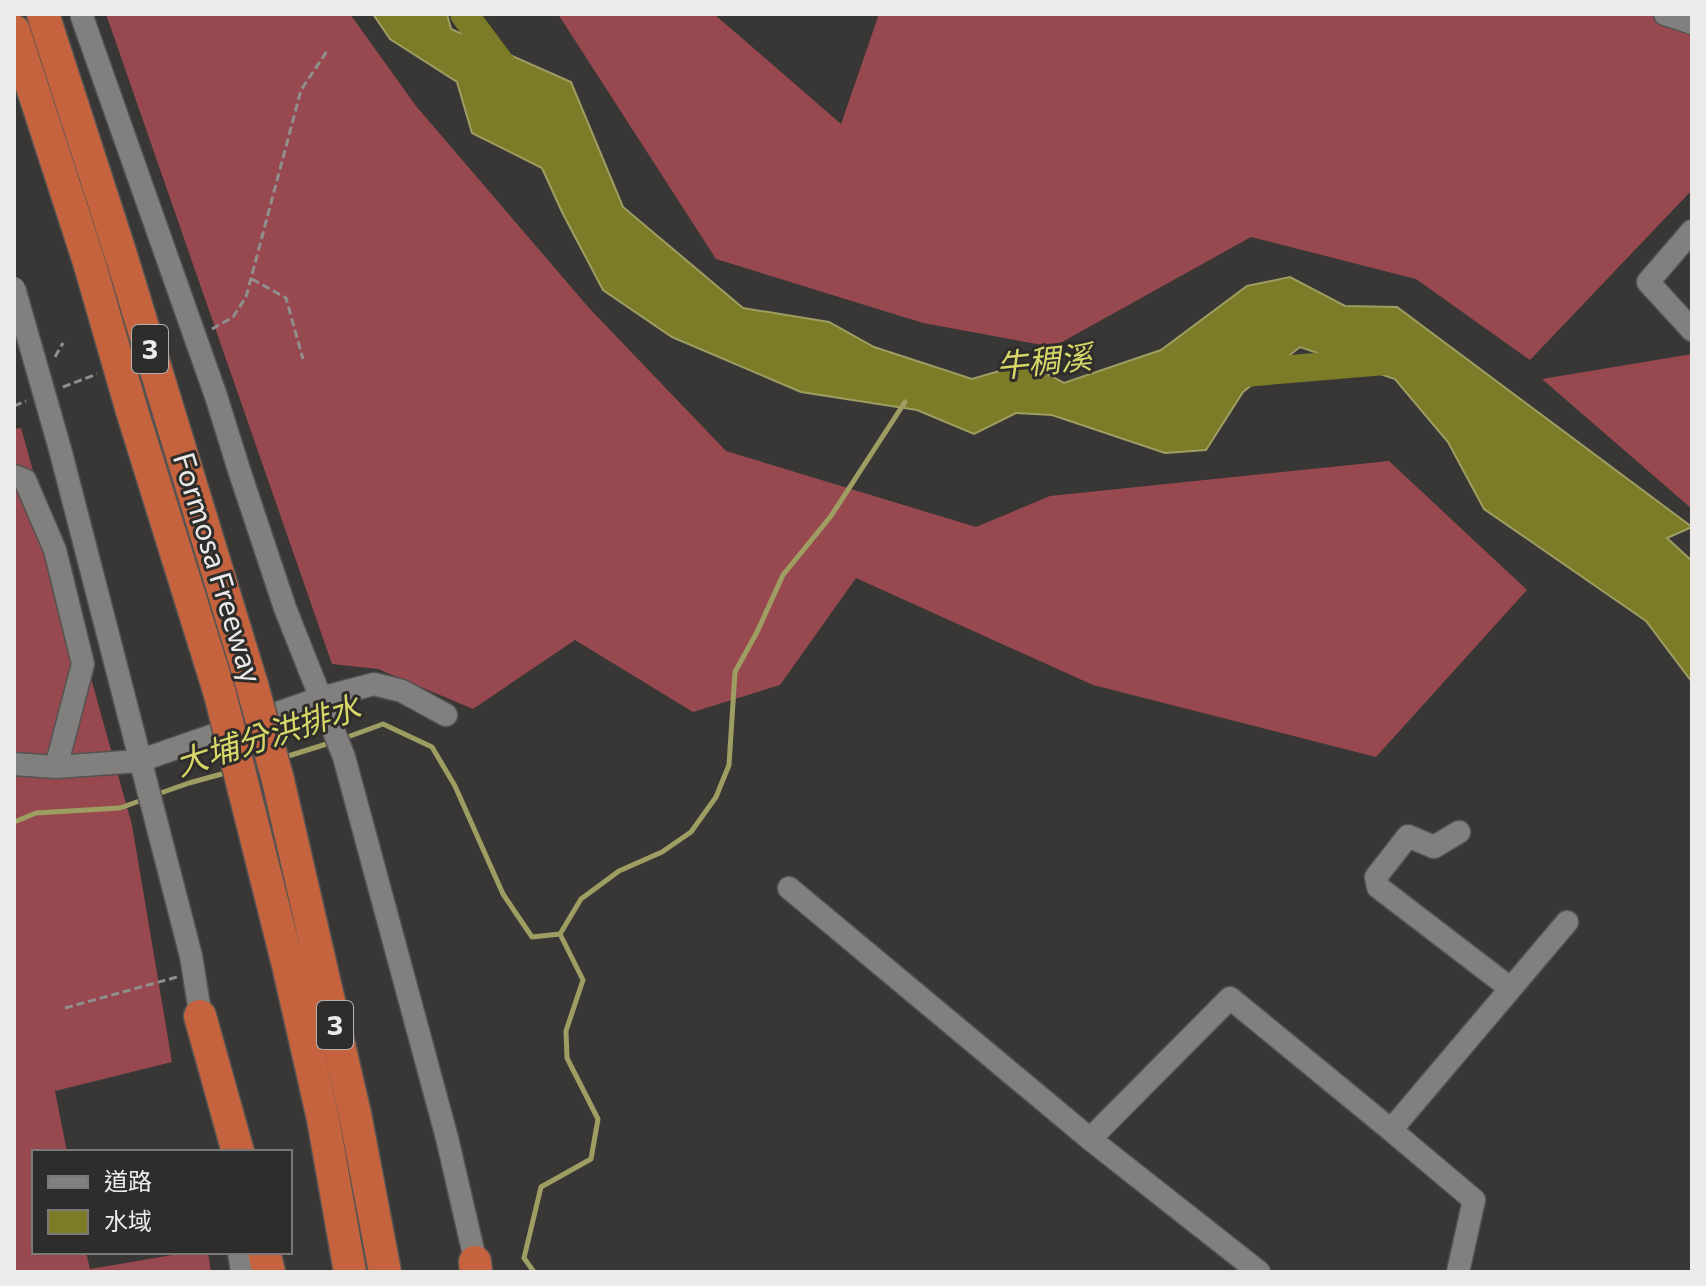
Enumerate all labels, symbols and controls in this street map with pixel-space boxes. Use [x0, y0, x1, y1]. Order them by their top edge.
road number: 3 [132, 325, 168, 373]
water label: 牛稠溪 [994, 335, 1098, 385]
street label: Formosa Freeway [167, 447, 272, 687]
water label: 大埔分洪排水 [170, 685, 367, 783]
road number: 3 [317, 1001, 353, 1049]
legend [32, 1150, 292, 1254]
text: 道路 [104, 1166, 152, 1195]
text: 水域 [104, 1206, 152, 1235]

